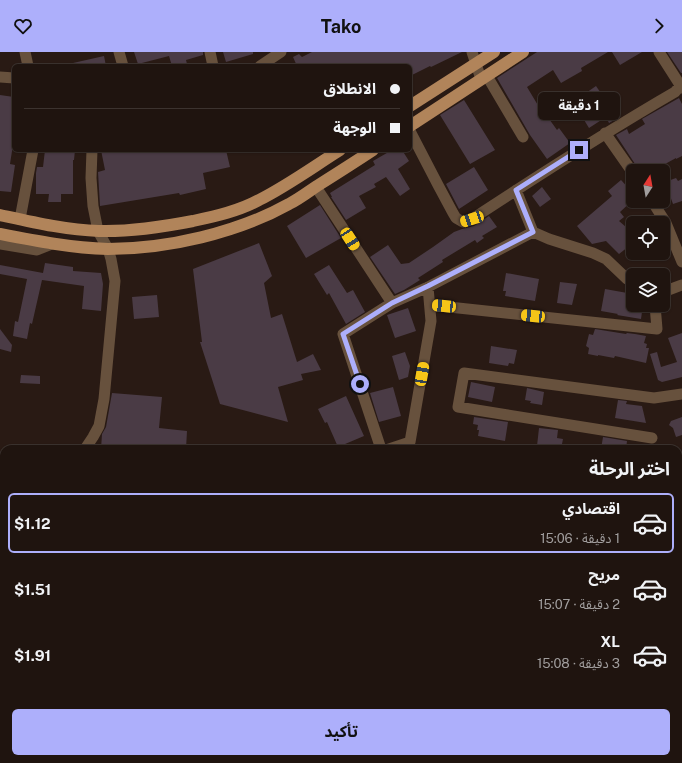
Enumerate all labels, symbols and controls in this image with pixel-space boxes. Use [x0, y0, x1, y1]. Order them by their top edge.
icon: heart [12, 15, 34, 37]
icon: forward [648, 15, 670, 37]
text: Tako [321, 16, 361, 37]
text: الانطلاق [324, 80, 376, 97]
callout: 1 دقيقة [538, 92, 620, 120]
text: 1 دقيقة [558, 98, 600, 113]
text: الوجهة [333, 119, 376, 136]
route end [570, 141, 588, 159]
north arrow [626, 164, 670, 208]
map controls [626, 164, 670, 312]
car [459, 210, 485, 228]
button: locate [626, 216, 670, 260]
car [338, 226, 362, 252]
button: layers [626, 268, 670, 312]
car [431, 299, 457, 313]
car [520, 309, 546, 323]
car [414, 361, 430, 387]
route start [351, 375, 369, 393]
text: اختر الرحلة [589, 458, 670, 479]
text: اقتصادي [562, 500, 620, 517]
icon: car [632, 505, 668, 541]
text: $1.12 [14, 515, 51, 532]
text: 1 دقيقة · 15:06 [540, 531, 620, 546]
text: مريح [588, 566, 620, 583]
icon: car [632, 571, 668, 607]
text: $1.51 [14, 581, 51, 598]
text: 2 دقيقة · 15:07 [538, 597, 620, 612]
text: XL [601, 633, 620, 650]
icon: car [632, 637, 668, 673]
text: $1.91 [14, 647, 51, 664]
text: 3 دقيقة · 15:08 [537, 656, 620, 671]
button: تأكيد [12, 709, 670, 755]

